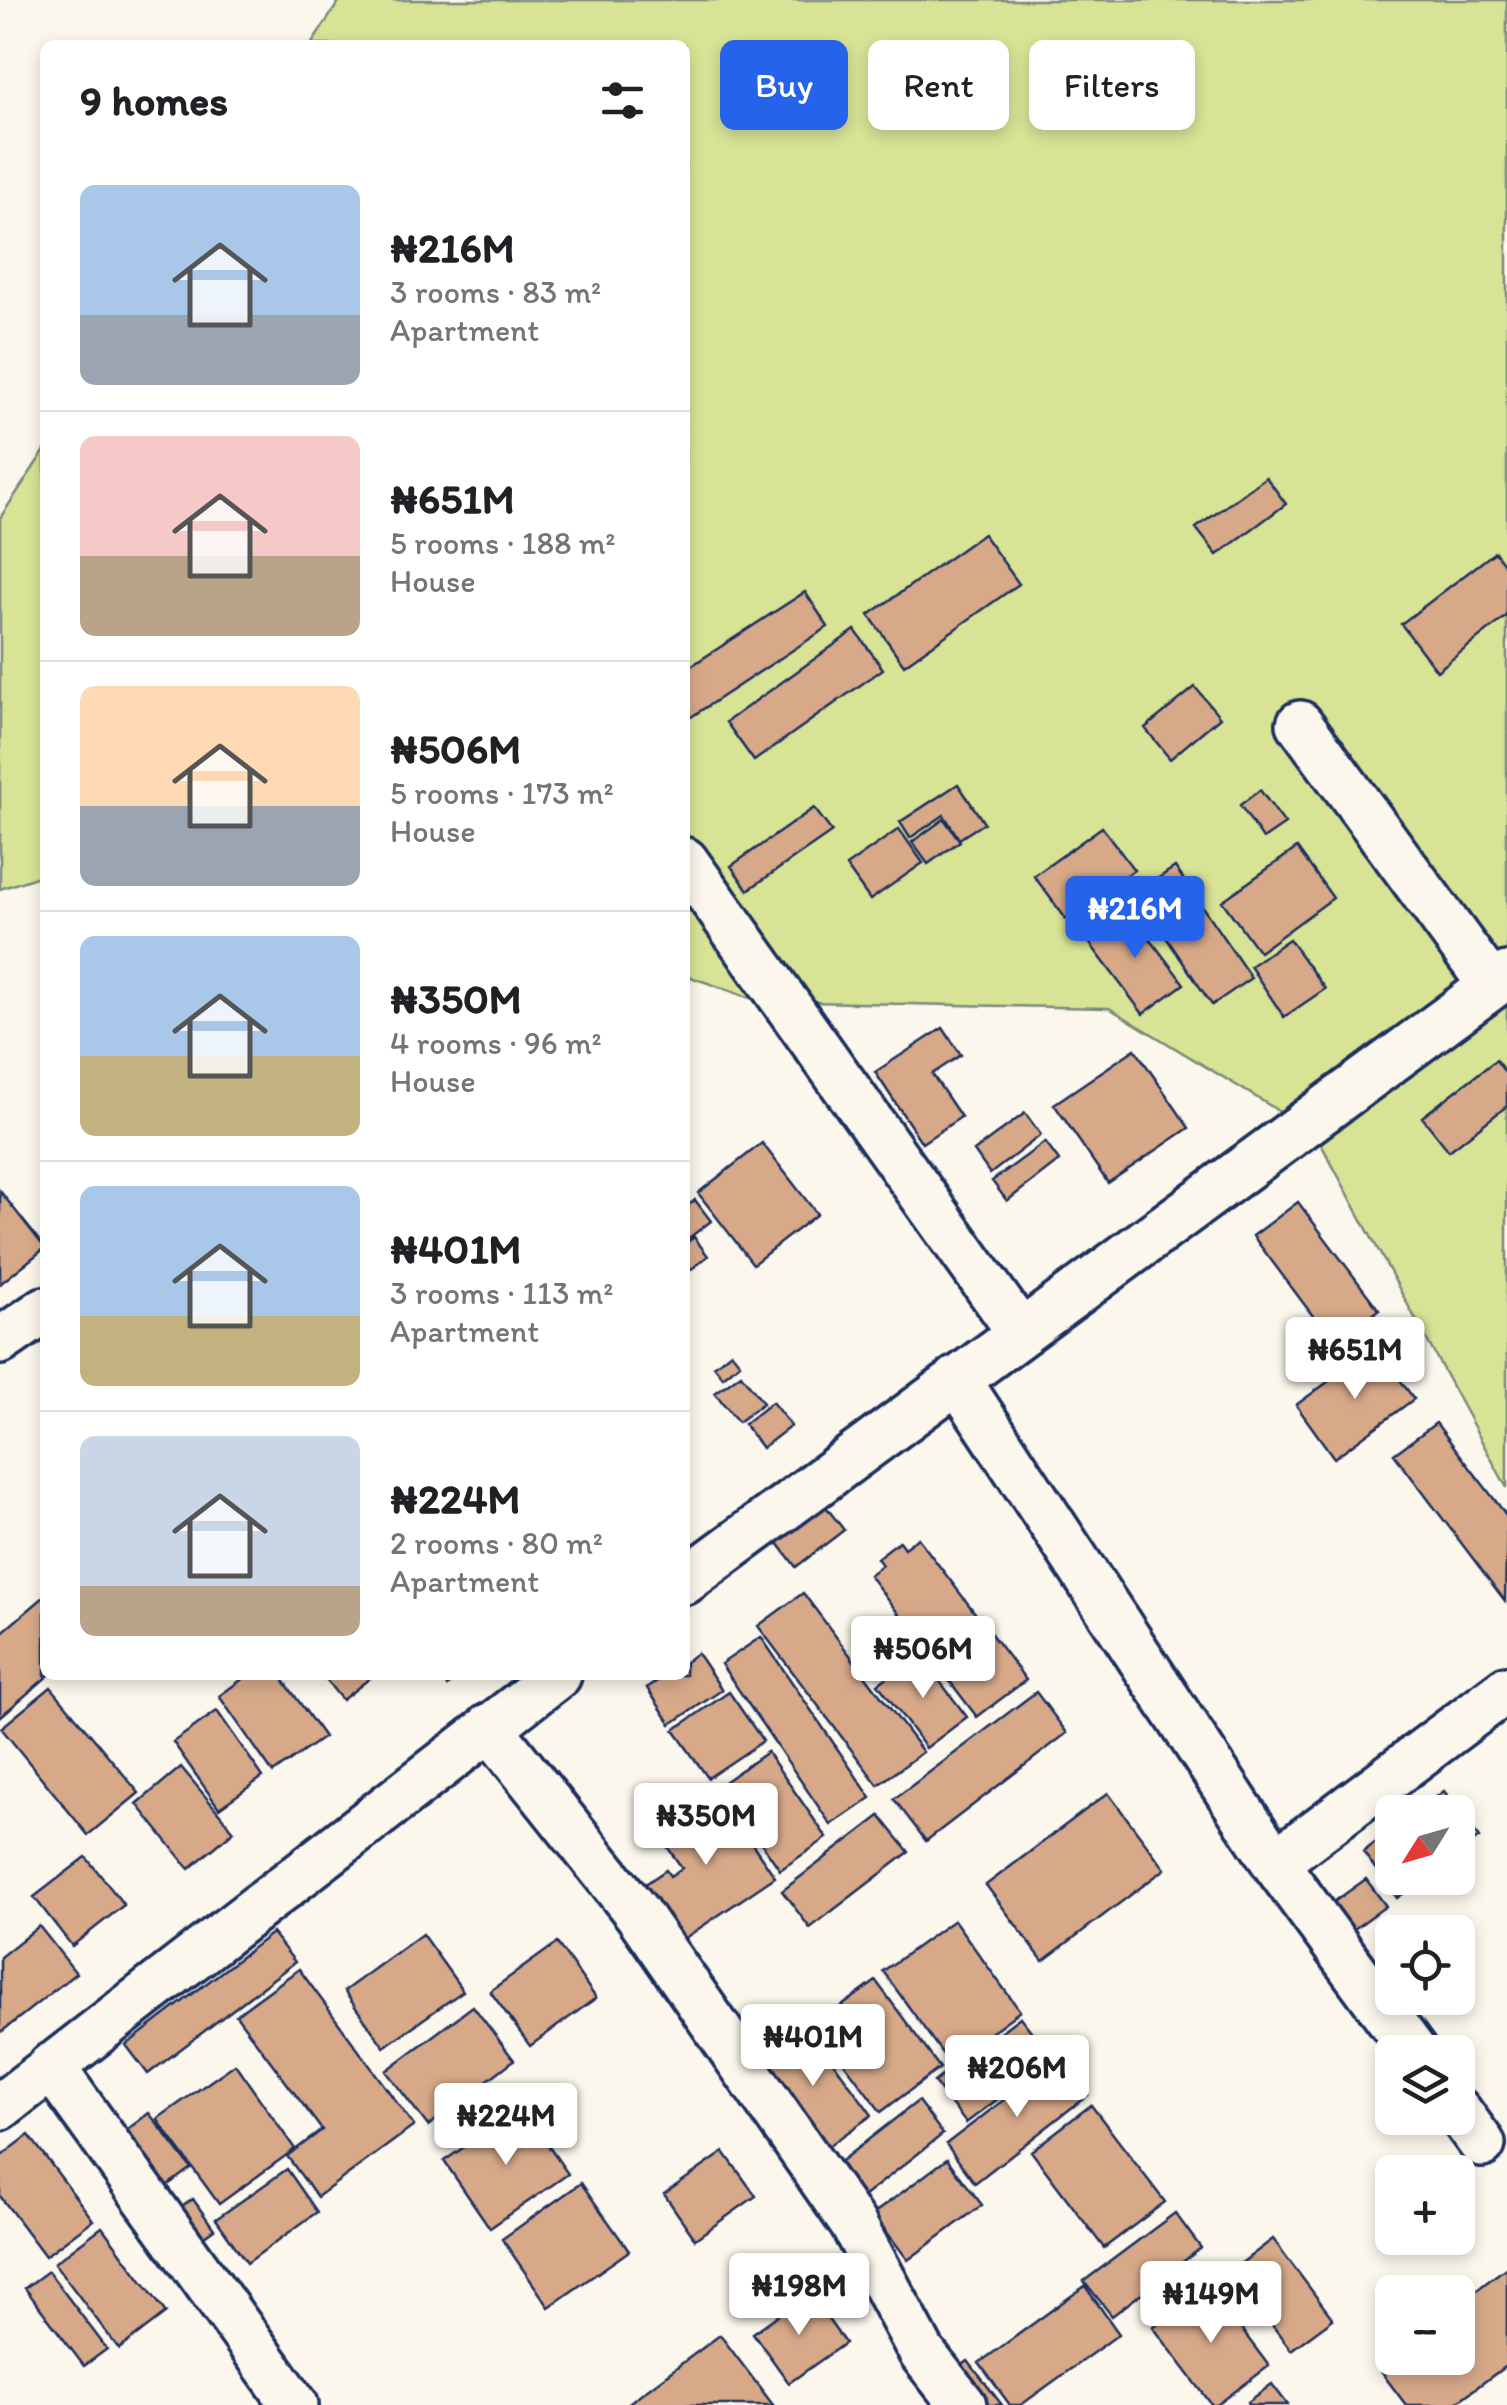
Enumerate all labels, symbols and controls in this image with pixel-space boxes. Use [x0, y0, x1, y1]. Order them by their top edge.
chip: Buy [720, 40, 848, 130]
chip: Rent [868, 40, 1009, 130]
chip: Filters [1029, 40, 1195, 130]
icon: filters [595, 73, 650, 128]
text: 9 homes [80, 75, 228, 126]
text: ₦216M [390, 222, 515, 273]
icon: home [160, 225, 280, 345]
text: 3 rooms · 83 m² [390, 273, 601, 311]
text: Apartment [390, 311, 539, 349]
text: ₦651M [390, 473, 515, 524]
icon: home [160, 476, 280, 596]
text: 5 rooms · 188 m² [390, 524, 616, 562]
text: House [390, 562, 476, 600]
text: ₦506M [390, 723, 521, 774]
icon: home [160, 726, 280, 846]
text: 5 rooms · 173 m² [390, 774, 614, 812]
text: House [390, 812, 476, 850]
pin: ₦216M [1065, 876, 1205, 961]
text: ₦216M [1087, 889, 1183, 927]
text: ₦350M [390, 973, 522, 1024]
icon: home [160, 976, 280, 1096]
text: 4 rooms · 96 m² [390, 1024, 602, 1062]
text: House [390, 1062, 476, 1100]
text: ₦401M [390, 1223, 522, 1274]
icon: home [160, 1226, 280, 1346]
text: 3 rooms · 113 m² [390, 1274, 613, 1312]
text: Apartment [390, 1312, 539, 1350]
pin: ₦651M [1285, 1317, 1425, 1402]
text: ₦651M [1307, 1330, 1403, 1368]
text: ₦224M [390, 1473, 520, 1524]
icon: home [160, 1476, 280, 1596]
text: 2 rooms · 80 m² [390, 1524, 603, 1562]
text: Apartment [390, 1562, 539, 1600]
pin: ₦506M [853, 1616, 993, 1701]
text: ₦506M [873, 1629, 973, 1667]
pin: ₦350M [636, 1783, 776, 1868]
north arrow [1375, 1795, 1475, 1895]
map controls [1375, 1795, 1475, 2375]
text: ₦350M [656, 1796, 756, 1834]
button: locate [1375, 1915, 1475, 2015]
pin: ₦401M [743, 2004, 883, 2089]
text: ₦401M [763, 2017, 863, 2055]
pin: ₦206M [947, 2035, 1087, 2120]
button: layers [1375, 2035, 1475, 2135]
text: ₦206M [967, 2048, 1067, 2086]
pin: ₦224M [436, 2083, 576, 2168]
text: ₦224M [456, 2096, 556, 2134]
button: + [1375, 2155, 1475, 2255]
pin: ₦198M [729, 2253, 869, 2338]
pin: ₦149M [1141, 2261, 1281, 2346]
text: ₦198M [751, 2266, 847, 2304]
text: ₦149M [1162, 2274, 1260, 2312]
button: − [1375, 2275, 1475, 2375]

